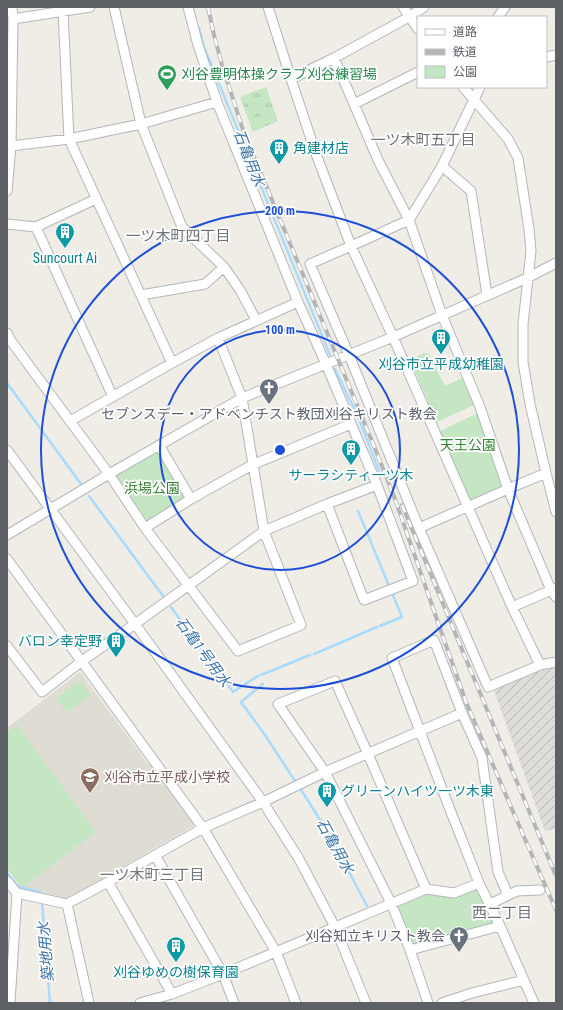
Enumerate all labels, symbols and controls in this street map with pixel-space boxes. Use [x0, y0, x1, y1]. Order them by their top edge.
legend [417, 16, 547, 88]
text: 道路 [453, 25, 477, 39]
text: 鉄道 [453, 45, 477, 59]
sports icon: 刈谷豊明体操クラブ刈谷練習場 [156, 63, 178, 91]
text: 公園 [453, 65, 477, 79]
place label: 刈谷豊明体操クラブ刈谷練習場 [181, 66, 377, 82]
water label: 石亀用水 [229, 127, 269, 191]
district label: 一ツ木町五丁目 [370, 131, 476, 149]
building icon: 角建材店 [268, 137, 290, 165]
place label: 角建材店 [293, 140, 349, 156]
text: 200 m [265, 204, 295, 218]
building icon: Suncourt Ai [54, 221, 76, 249]
district label: 一ツ木町四丁目 [125, 227, 231, 245]
place label: Suncourt Ai [33, 250, 97, 266]
text: 100 m [265, 323, 295, 337]
building icon: 刈谷市立平成幼稚園 [430, 327, 452, 355]
place label: 刈谷市立平成幼稚園 [378, 356, 504, 372]
church icon: セブンスデー・アドベンチスト教団刈谷キリスト教会 [258, 377, 280, 405]
place label: セブンスデー・アドベンチスト教団刈谷キリスト教会 [101, 406, 437, 422]
park label: 天王公園 [440, 437, 496, 453]
building icon: サーラシティ一ツ木 [340, 438, 362, 466]
centre of rings [273, 443, 287, 457]
place label: サーラシティ一ツ木 [289, 467, 413, 483]
park label: 浜場公園 [124, 480, 180, 496]
water label: 石亀1号用水 [172, 613, 236, 692]
building icon: バロン幸定野 [105, 630, 127, 658]
place label: バロン幸定野 [18, 633, 102, 649]
school or university icon: 刈谷市立平成小学校 [79, 766, 101, 794]
place label: 刈谷市立平成小学校 [104, 769, 230, 785]
building icon: グリーンハイツ一ツ木東 [316, 780, 338, 808]
place label: グリーンハイツ一ツ木東 [341, 783, 494, 799]
water label: 石亀用水 [313, 815, 358, 878]
district label: 一ツ木町三丁目 [99, 866, 205, 884]
district label: 西二丁目 [472, 904, 532, 922]
water label: 築地用水 [34, 919, 58, 983]
church icon: 刈谷知立キリスト教会 [448, 925, 470, 953]
place label: 刈谷知立キリスト教会 [305, 928, 445, 944]
building icon: 刈谷ゆめの樹保育園 [165, 935, 187, 963]
place label: 刈谷ゆめの樹保育園 [113, 964, 239, 980]

